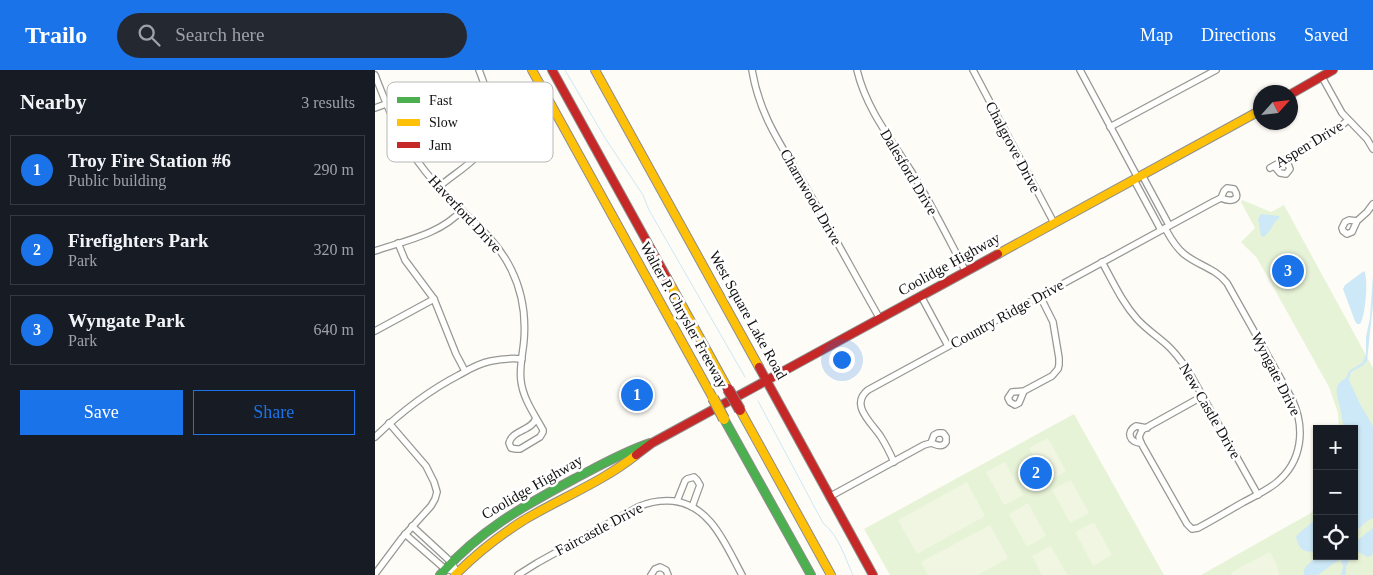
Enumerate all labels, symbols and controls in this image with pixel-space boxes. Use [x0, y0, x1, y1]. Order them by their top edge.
search box [117, 13, 467, 58]
icon: search [135, 21, 163, 49]
text: Trailo [25, 22, 87, 48]
text: Search here [175, 24, 264, 45]
text: Map [1140, 25, 1173, 45]
text: Directions [1201, 25, 1276, 45]
text: Saved [1304, 25, 1348, 45]
legend [387, 82, 553, 162]
north arrow [1253, 85, 1298, 130]
text: Nearby [20, 90, 87, 114]
text: Fast [429, 93, 452, 108]
text: 3 results [301, 94, 355, 111]
street label: Chalgrove Drive [982, 99, 1044, 195]
text: Slow [429, 115, 459, 130]
street label: Aspen Drive [1272, 117, 1346, 170]
street label: Dalesford Drive [877, 126, 941, 218]
text: Jam [429, 138, 452, 153]
street label: Charnwood Drive [777, 146, 845, 248]
text: Troy Fire Station #6 [68, 150, 231, 171]
text: 1 [33, 161, 41, 178]
text: 290 m [314, 161, 354, 178]
text: Public building [68, 172, 166, 189]
street label: Haverford Drive [425, 172, 505, 256]
street label: Coolidge Highway [895, 229, 1003, 299]
text: Firefighters Park [68, 230, 209, 251]
street label: Walter P. Chrysler Freeway [637, 239, 731, 391]
text: 2 [33, 241, 41, 258]
text: 320 m [314, 241, 354, 258]
street label: West Square Lake Road [706, 248, 790, 382]
text: Park [68, 252, 97, 269]
pin: 3 [1272, 252, 1304, 290]
street label: Country Ridge Drive [948, 276, 1067, 352]
text: Wyngate Park [68, 310, 185, 331]
text: 3 [33, 321, 41, 338]
text: 640 m [314, 321, 354, 338]
street label: Wyngate Drive [1248, 330, 1304, 419]
text: Park [68, 332, 97, 349]
your location [829, 347, 855, 373]
street label: New Castle Drive [1176, 360, 1244, 462]
pin: 1 [621, 376, 653, 414]
button: Save [20, 390, 183, 435]
button: Share [193, 390, 355, 435]
map controls [1313, 425, 1358, 560]
button: + [1313, 425, 1358, 470]
street label: Coolidge Highway [479, 451, 586, 522]
pin: 2 [1020, 454, 1052, 492]
button: − [1313, 470, 1358, 515]
street label: Faircastle Drive [553, 499, 646, 559]
button: locate [1313, 515, 1358, 560]

